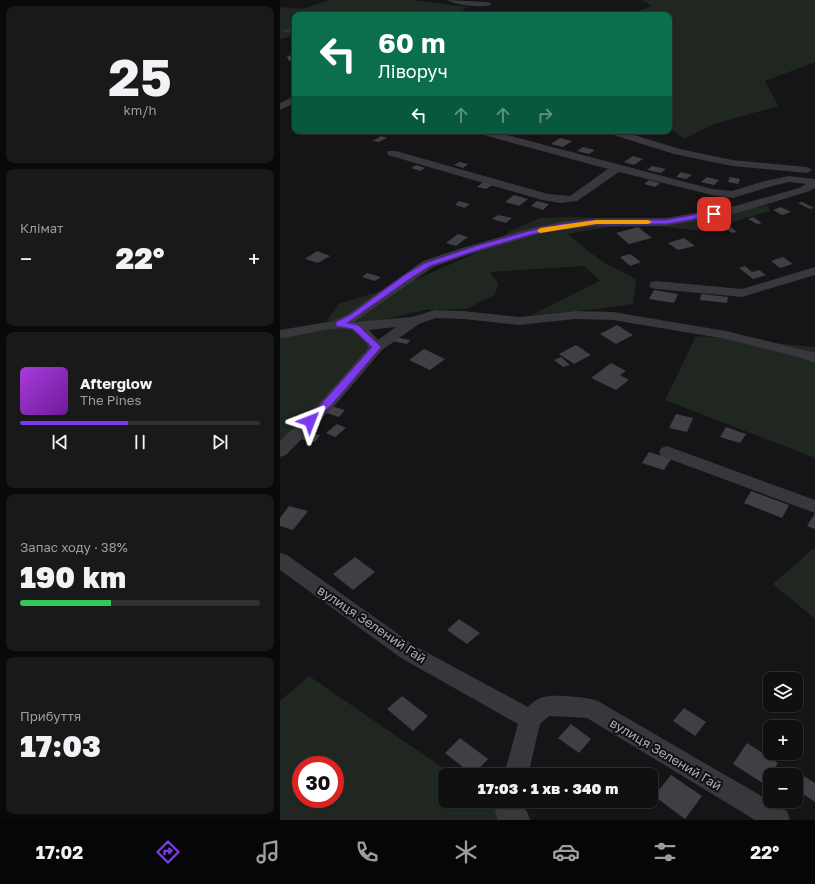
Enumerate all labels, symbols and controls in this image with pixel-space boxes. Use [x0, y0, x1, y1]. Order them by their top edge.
text: 60 m [378, 26, 445, 59]
icon: left [312, 28, 364, 80]
text: 25 [108, 45, 172, 107]
text: Ліворуч [378, 60, 448, 82]
text: km/h [123, 102, 157, 118]
icon: left [408, 104, 430, 126]
icon: ahead [450, 104, 472, 126]
icon: ahead [492, 104, 514, 126]
icon: right [534, 104, 556, 126]
pin [697, 197, 731, 231]
icon: arrive [703, 203, 725, 225]
text: Клімат [20, 220, 63, 236]
text: 22° [116, 240, 164, 276]
text: − [20, 245, 32, 272]
text: + [248, 245, 260, 272]
text: Afterglow [80, 374, 152, 392]
text: The Pines [80, 392, 141, 408]
position arrow [289, 400, 331, 442]
icon: previous [49, 431, 71, 453]
icon: pause [129, 431, 151, 453]
icon: next [209, 431, 231, 453]
text: Запас ходу · 38% [20, 539, 128, 555]
text: 190 km [20, 559, 126, 595]
street label: вулиця Зелений Гай [315, 582, 429, 666]
map controls [763, 672, 803, 808]
button: layers [763, 672, 803, 712]
text: Прибуття [20, 708, 81, 724]
street label: вулиця Зелений Гай [607, 714, 725, 794]
button: + [763, 720, 803, 760]
text: 17:03 [20, 728, 101, 764]
speed limit sign: 30 [292, 756, 344, 808]
button: − [763, 768, 803, 808]
text: 17:03 · 1 хв · 340 m [478, 779, 618, 797]
icon: directions [154, 838, 182, 866]
icon: music [254, 838, 282, 866]
icon: phone [353, 838, 381, 866]
icon: climate [452, 838, 480, 866]
icon: car [552, 838, 580, 866]
icon: filters [651, 838, 679, 866]
text: 17:02 [36, 841, 83, 863]
text: 22° [750, 841, 779, 863]

